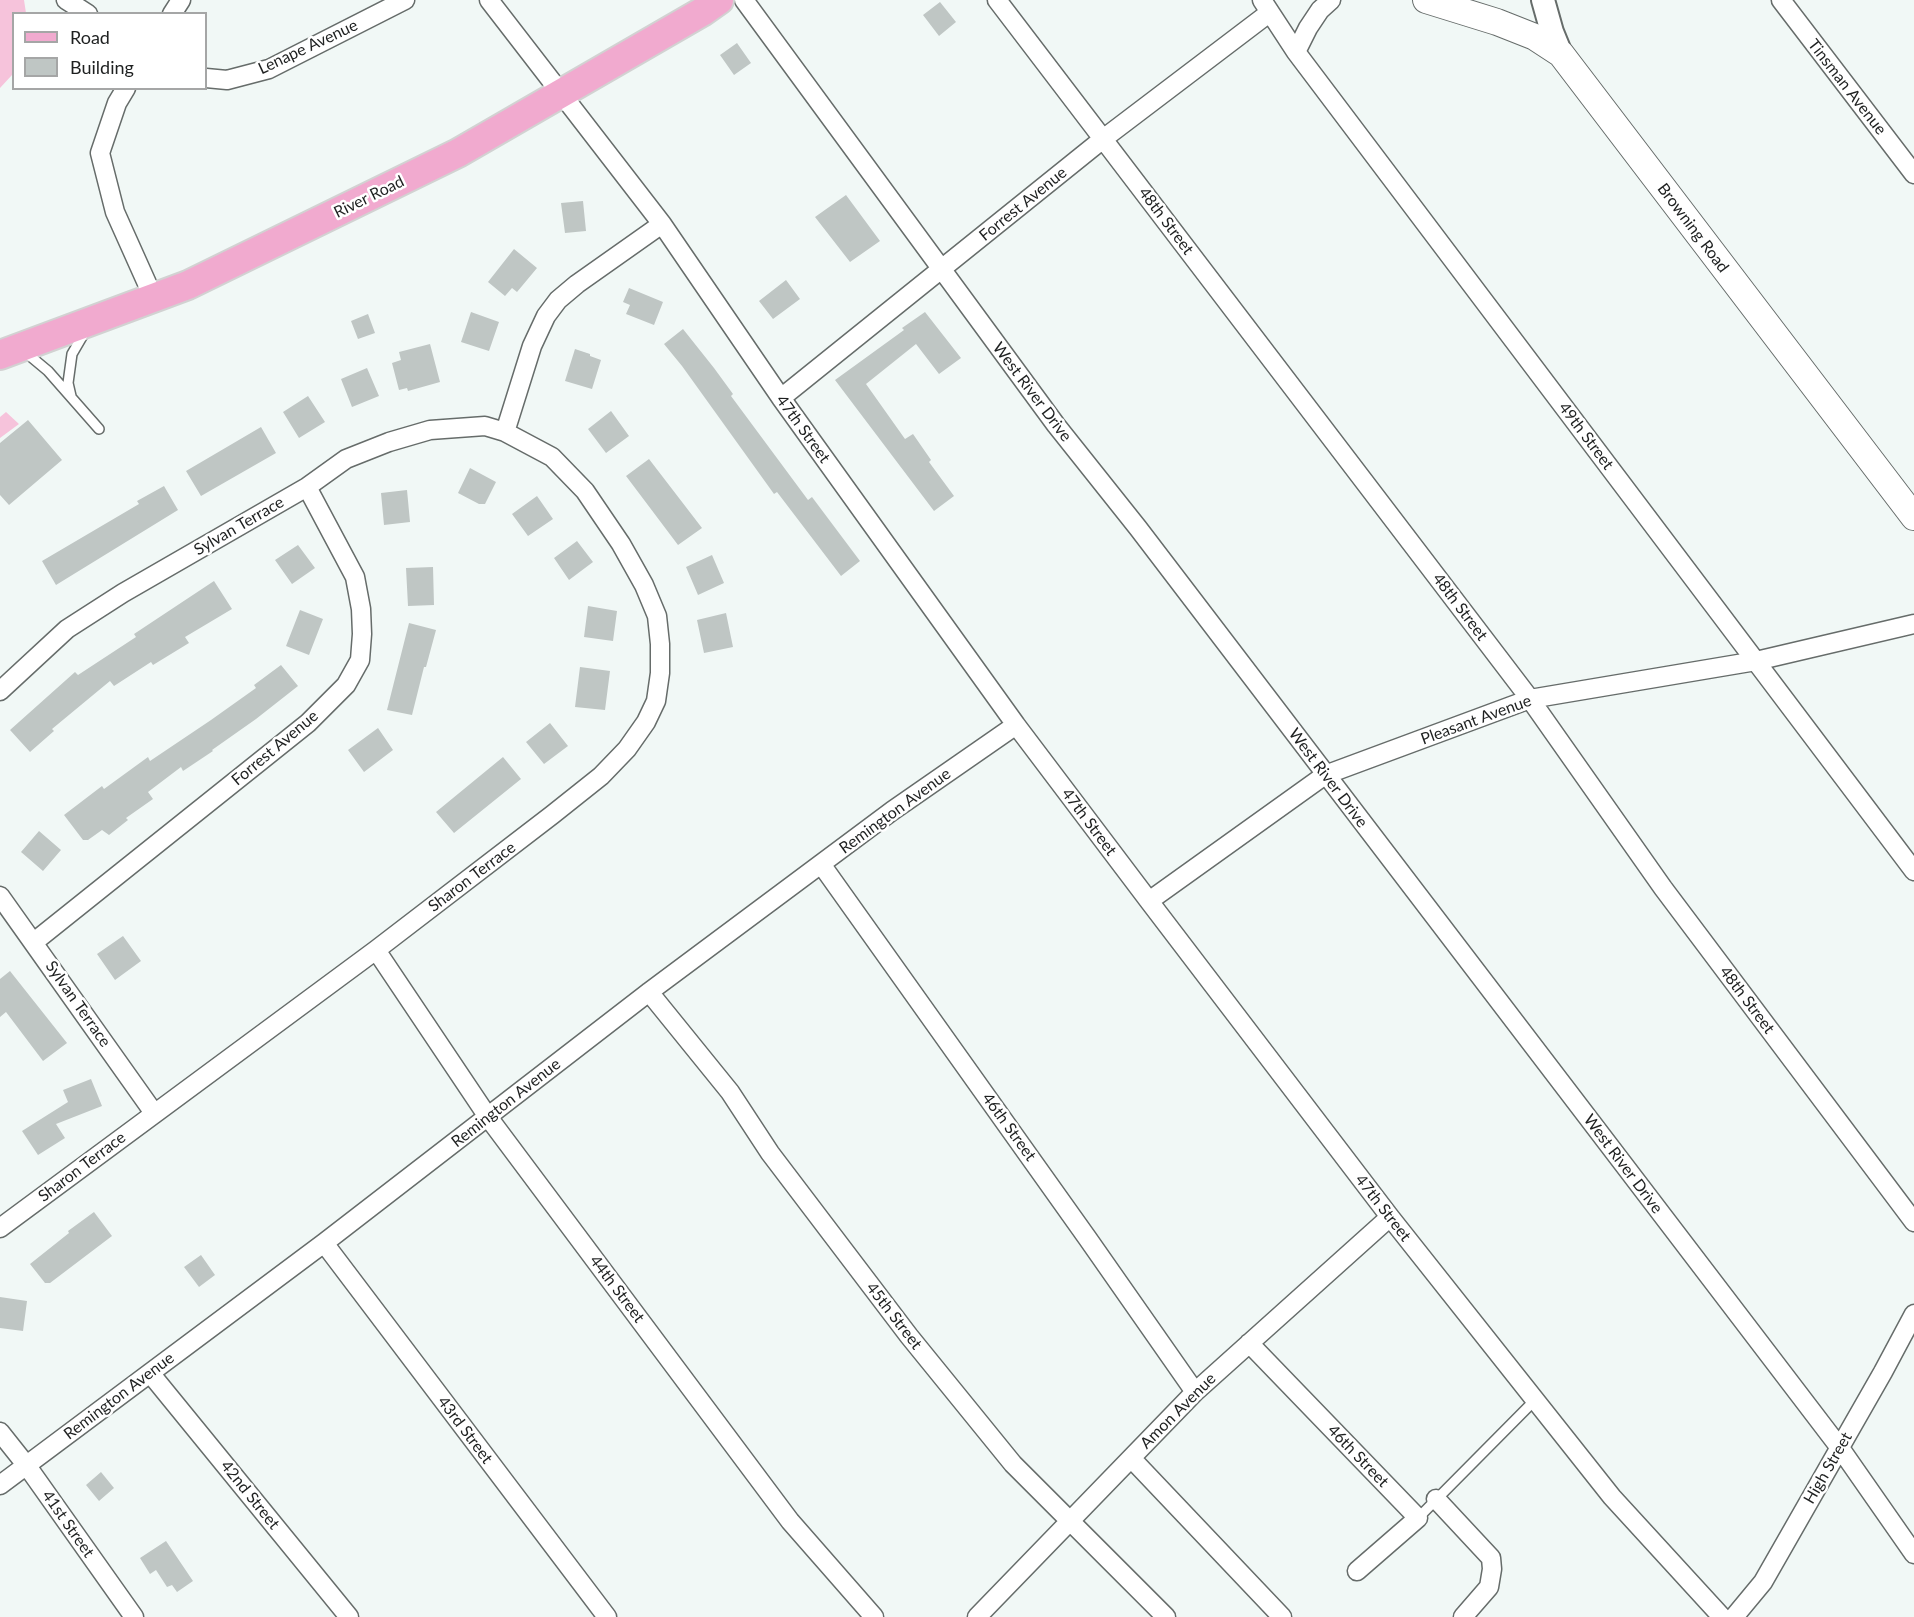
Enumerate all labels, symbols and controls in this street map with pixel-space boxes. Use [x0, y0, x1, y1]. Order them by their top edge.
legend [12, 12, 207, 90]
street label: Lenape Avenue [255, 16, 361, 78]
text: Road [70, 26, 110, 48]
street label: Tinsman Avenue [1804, 35, 1890, 139]
text: Building [70, 56, 134, 78]
street label: Forrest Avenue [975, 163, 1071, 245]
street label: River Road [331, 172, 407, 222]
street label: Browning Road [1653, 180, 1733, 276]
street label: 48th Street [1134, 183, 1198, 259]
street label: West River Drive [988, 339, 1076, 445]
street label: 47th Street [772, 391, 834, 467]
street label: 49th Street [1554, 398, 1618, 474]
street label: Sylvan Terrace [191, 493, 287, 559]
street label: 48th Street [1428, 569, 1492, 645]
street label: Pleasant Avenue [1418, 691, 1534, 749]
street label: Forrest Avenue [228, 706, 322, 790]
street label: West River Drive [1284, 725, 1372, 831]
street label: Remington Avenue [836, 764, 954, 858]
street label: 47th Street [1057, 784, 1121, 860]
street label: Sharon Terrace [425, 838, 519, 916]
street label: Sylvan Terrace [41, 957, 115, 1051]
street label: 48th Street [1715, 962, 1779, 1038]
street label: Remington Avenue [448, 1055, 564, 1151]
street label: 46th Street [978, 1089, 1040, 1165]
street label: West River Drive [1579, 1111, 1667, 1217]
street label: Sharon Terrace [35, 1128, 129, 1206]
street label: 47th Street [1351, 1171, 1415, 1245]
street label: 44th Street [585, 1251, 649, 1327]
street label: 45th Street [862, 1279, 926, 1353]
street label: Remington Avenue [60, 1348, 178, 1444]
street label: Amon Avenue [1136, 1369, 1220, 1453]
street label: 43rd Street [433, 1393, 497, 1467]
street label: 46th Street [1323, 1421, 1393, 1491]
street label: High Street [1800, 1429, 1856, 1507]
street label: 42nd Street [217, 1457, 283, 1533]
street label: 41st Street [38, 1487, 98, 1561]

